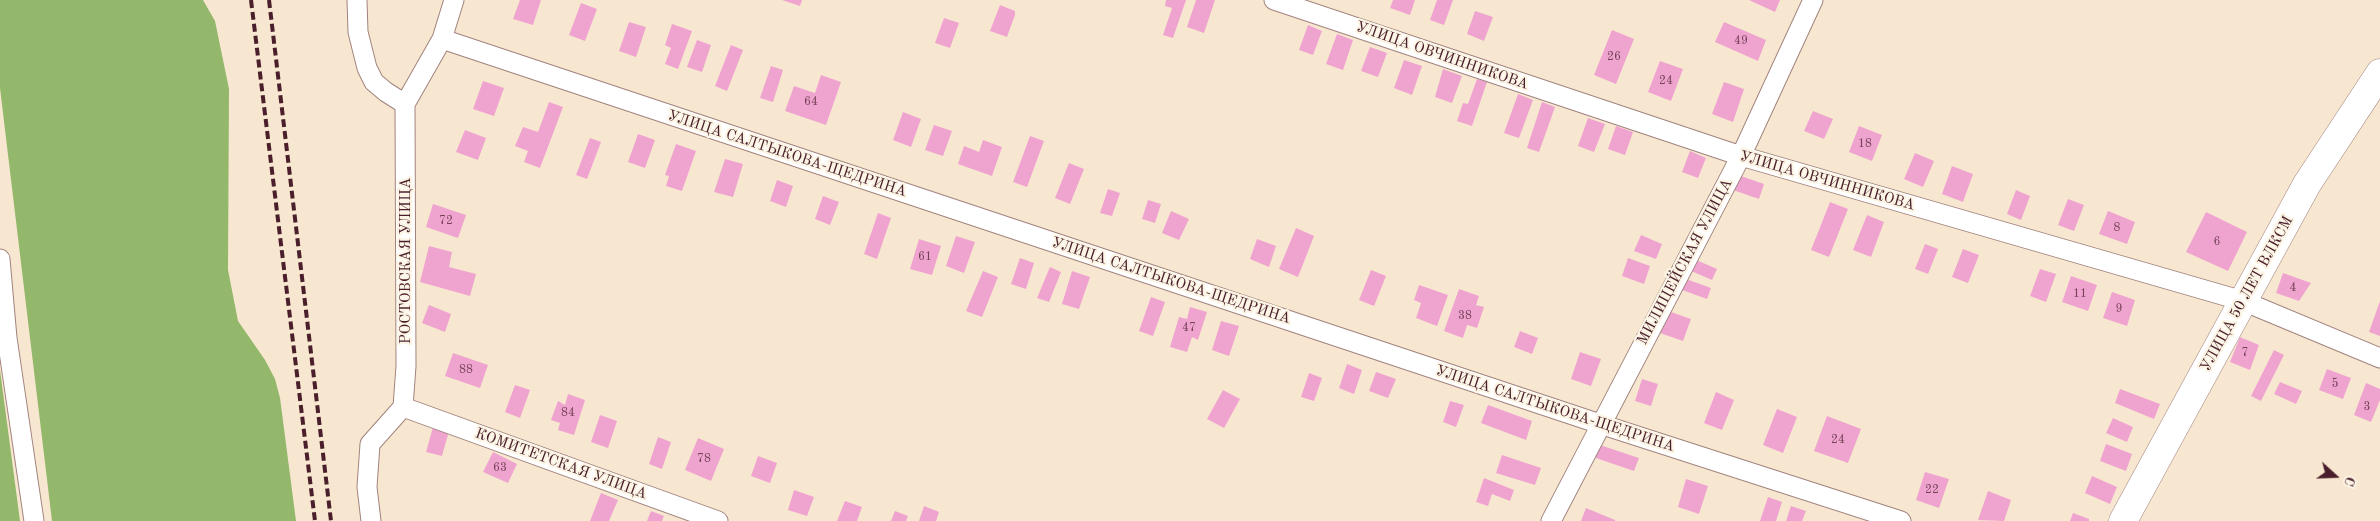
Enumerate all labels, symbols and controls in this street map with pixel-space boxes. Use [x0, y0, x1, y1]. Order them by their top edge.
street label: УЛИЦА ОВЧИННИКОВА [1353, 18, 1531, 94]
house number: 49 [1734, 34, 1748, 48]
house number: 26 [1607, 50, 1621, 64]
house number: 24 [1659, 74, 1673, 88]
house number: 64 [804, 95, 818, 109]
street label: УЛИЦА САЛТЫКОВА-ЩЕДРИНА [665, 107, 909, 201]
house number: 18 [1858, 137, 1872, 151]
street label: УЛИЦА ОВЧИННИКОВА [1737, 147, 1917, 215]
street label: МИЛИЦЕЙСКАЯ УЛИЦА [1633, 176, 1737, 348]
street label: РОСТОВСКАЯ УЛИЦА [397, 178, 415, 344]
street label: УЛИЦА 50 ЛЕТ ВЛКСМ [2197, 213, 2297, 375]
house number: 72 [439, 214, 453, 228]
house number: 8 [2114, 221, 2120, 235]
street label: УЛИЦА САЛТЫКОВА-ЩЕДРИНА [1049, 234, 1293, 328]
house number: 6 [2214, 235, 2220, 249]
house number: 61 [918, 250, 932, 264]
house number: 4 [2290, 281, 2296, 295]
house number: 11 [2073, 287, 2087, 301]
house number: 9 [2116, 302, 2122, 316]
house number: 38 [1458, 309, 1472, 323]
house number: 47 [1182, 321, 1196, 335]
house number: 7 [2242, 346, 2248, 360]
street label: УЛИЦА САЛТЫКОВА-ЩЕДРИНА [1433, 362, 1677, 456]
house number: 88 [459, 363, 473, 377]
house number: 5 [2332, 377, 2338, 391]
house number: 3 [2364, 400, 2370, 414]
house number: 84 [561, 406, 575, 420]
street label: КОМИТЕТСКАЯ УЛИЦА [473, 424, 649, 504]
house number: 24 [1831, 433, 1845, 447]
north arrow [2310, 451, 2360, 501]
house number: 78 [697, 452, 711, 466]
house number: 63 [493, 461, 507, 475]
text: С [2341, 474, 2357, 488]
house number: 22 [1925, 483, 1939, 497]

